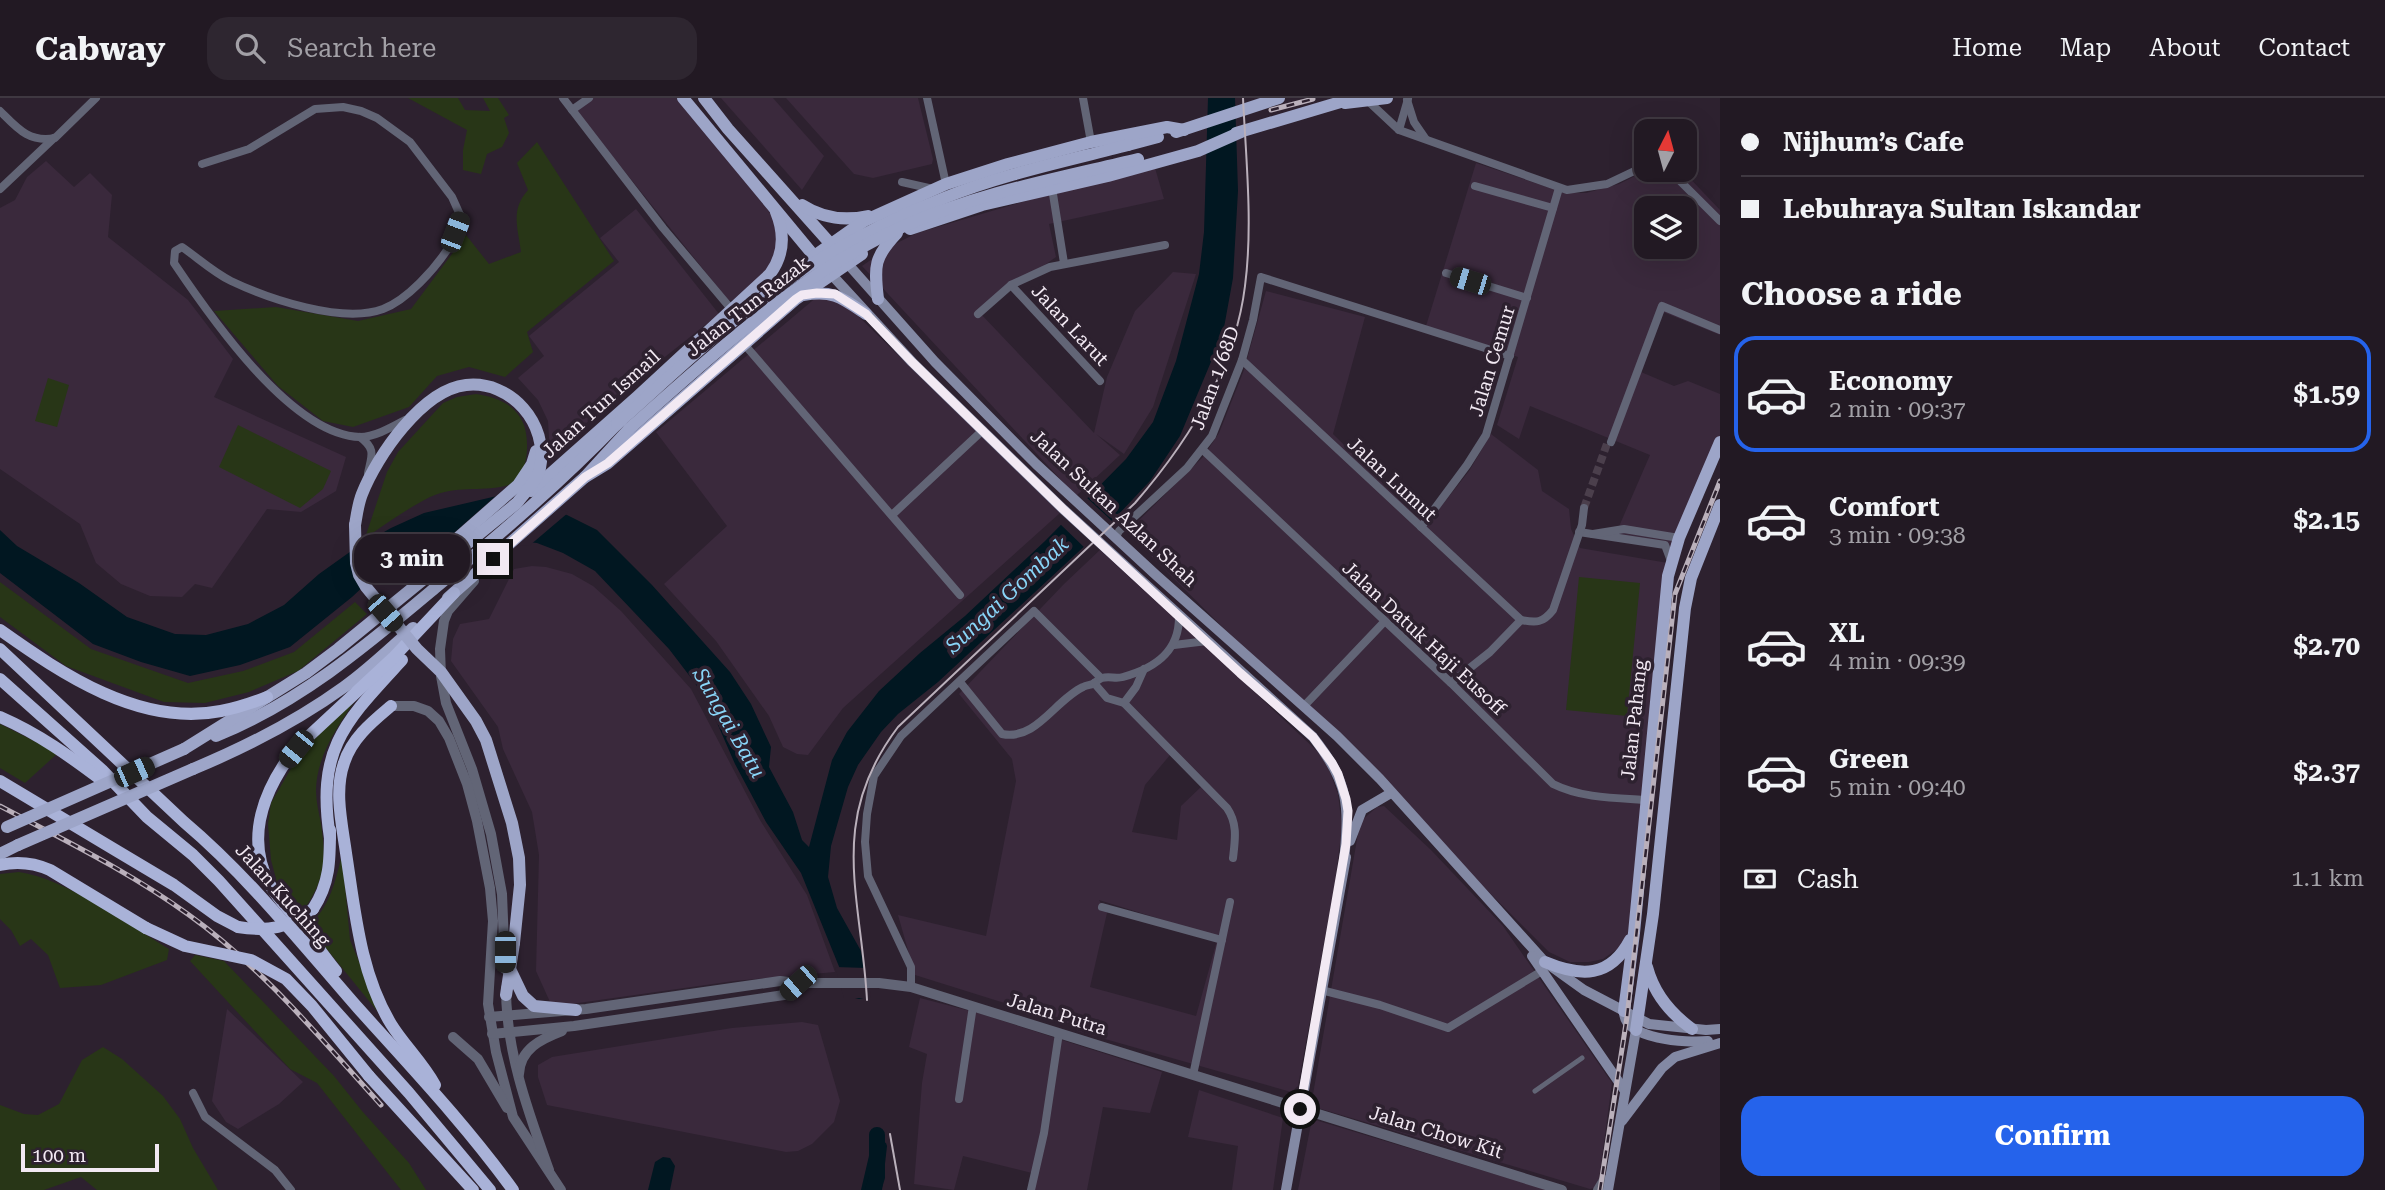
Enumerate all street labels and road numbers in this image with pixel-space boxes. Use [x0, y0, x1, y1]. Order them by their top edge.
street label: Jalan Tun Razak [682, 251, 814, 361]
street label: Jalan Larut [1027, 280, 1113, 370]
street label: Jalan Cemur [1464, 303, 1520, 419]
street label: Jalan 1/68D [1186, 323, 1244, 433]
street label: Jalan Tun Ismail [537, 345, 665, 463]
street label: Jalan Sultan Azlan Shah [1026, 425, 1202, 591]
street label: Jalan Lumut [1343, 432, 1441, 526]
street label: Jalan Datuk Haji Eusoff [1338, 556, 1511, 721]
street label: Jalan Pahang [1616, 658, 1652, 782]
street label: Jalan Kuching [231, 839, 335, 951]
street label: Jalan Putra [1004, 988, 1110, 1040]
street label: Jalan Chow Kit [1366, 1101, 1506, 1163]

